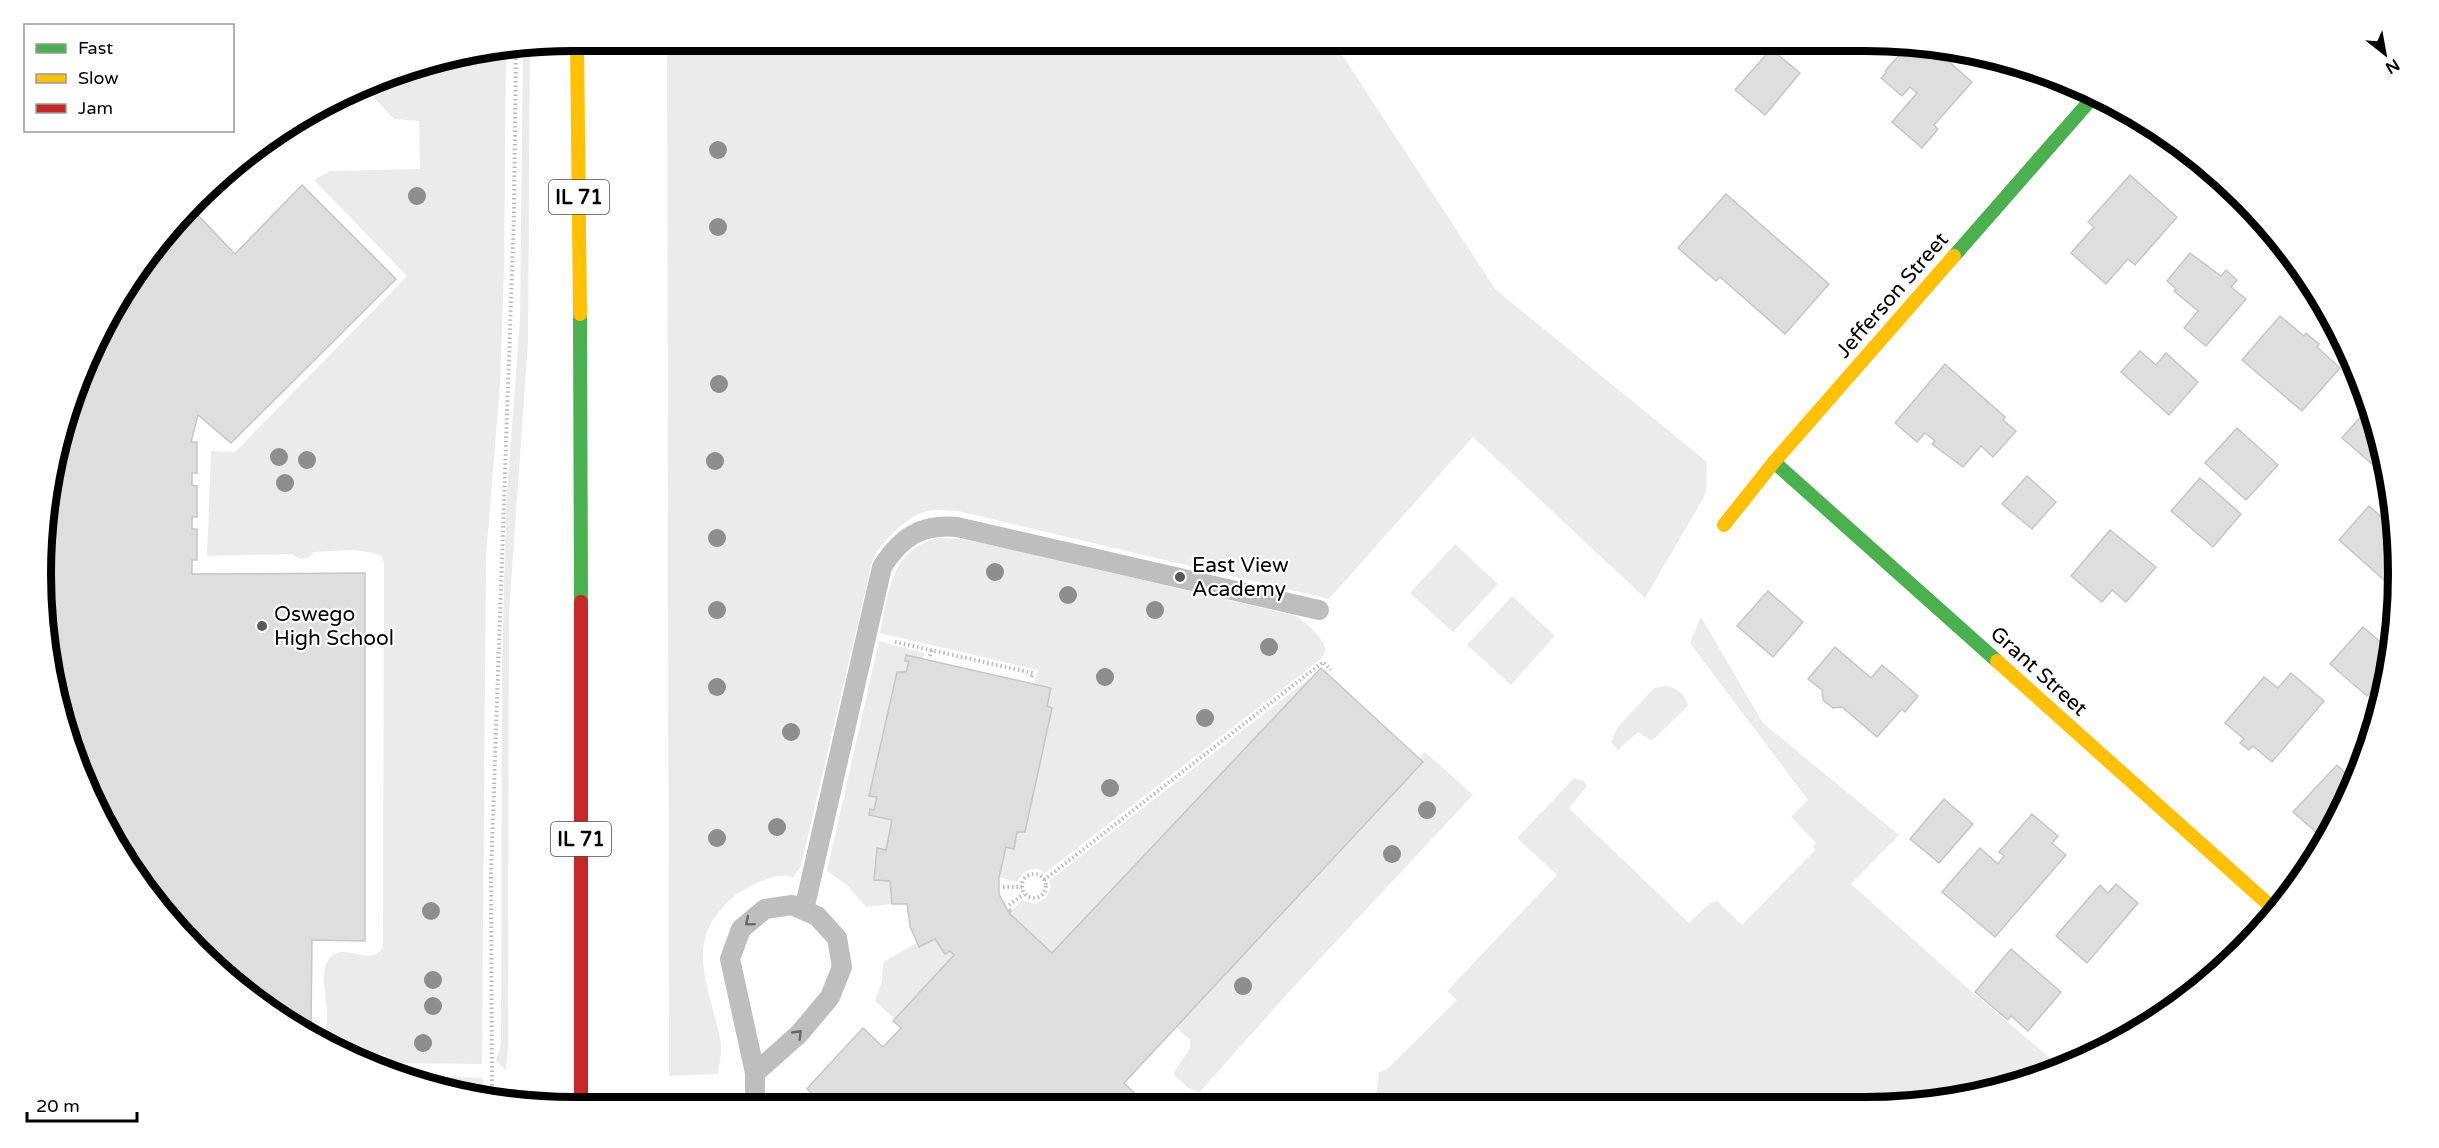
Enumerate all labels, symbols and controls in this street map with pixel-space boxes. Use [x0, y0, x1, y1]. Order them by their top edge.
legend [24, 24, 234, 132]
north arrow [2355, 24, 2415, 84]
text: Fast [78, 37, 113, 59]
text: N [2382, 54, 2403, 78]
text: Slow [78, 67, 119, 89]
text: Jam [78, 97, 113, 119]
road number: IL 71 [549, 180, 609, 214]
street label: Jefferson Street [1831, 227, 1954, 363]
place label: East View Academy [1192, 553, 1289, 602]
marker: East View Academy [1173, 570, 1187, 584]
place label: Oswego High School [274, 602, 394, 651]
marker: Oswego High School [255, 619, 269, 633]
street label: Grant Street [1985, 621, 2092, 721]
road number: IL 71 [551, 822, 611, 856]
one-way arrow [745, 915, 756, 926]
one-way arrow [791, 1030, 802, 1040]
scale bar [27, 1085, 136, 1123]
text: 20 m [36, 1095, 80, 1117]

